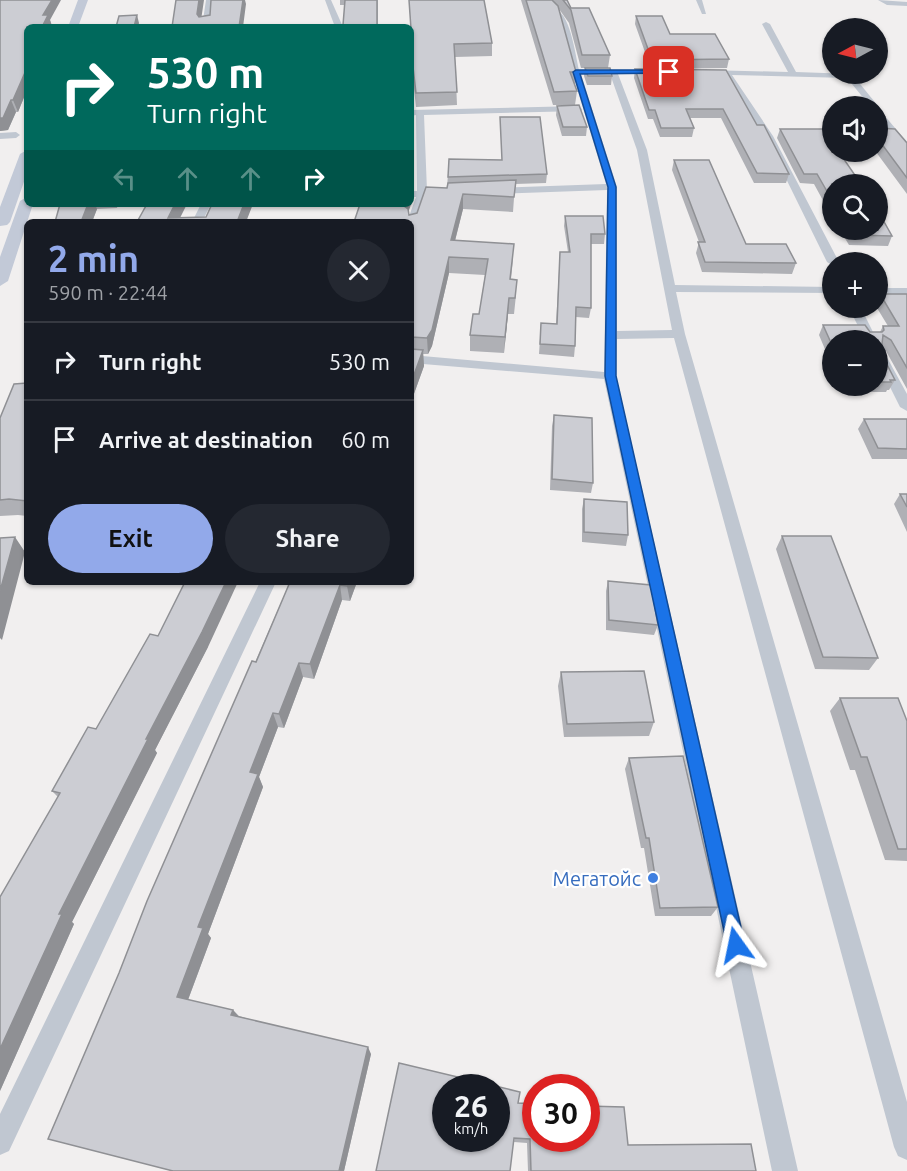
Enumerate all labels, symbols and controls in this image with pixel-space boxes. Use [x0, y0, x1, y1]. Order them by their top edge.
north arrow [822, 18, 888, 84]
map controls [822, 18, 888, 396]
pin [643, 46, 694, 97]
icon: right [48, 48, 126, 126]
text: 530 m [147, 49, 264, 96]
icon: arrive [652, 55, 685, 88]
button: sound [822, 96, 888, 162]
text: Turn right [147, 98, 267, 128]
icon: left [108, 162, 141, 195]
icon: ahead [171, 162, 204, 195]
icon: ahead [234, 162, 267, 195]
icon: right [297, 162, 330, 195]
button: search [822, 174, 888, 240]
text: 2 min [48, 238, 139, 279]
button: close [327, 239, 390, 302]
button: + [822, 252, 888, 318]
text: 590 m · 22:44 [48, 281, 168, 304]
button: − [822, 330, 888, 396]
icon: right [48, 345, 81, 378]
text: Turn right [99, 349, 201, 374]
text: 530 m [329, 349, 390, 374]
icon: arrive [48, 423, 81, 456]
text: Arrive at destination [99, 427, 313, 452]
text: 60 m [341, 427, 390, 452]
button: Exit [48, 504, 213, 573]
button: Share [225, 504, 390, 573]
place label: Мегатойс [553, 867, 641, 890]
marker: Мегатойс [646, 871, 660, 885]
position arrow [704, 913, 768, 977]
speed limit sign: 30 [522, 1074, 600, 1152]
text: 26 [454, 1089, 488, 1123]
text: km/h [454, 1120, 488, 1137]

